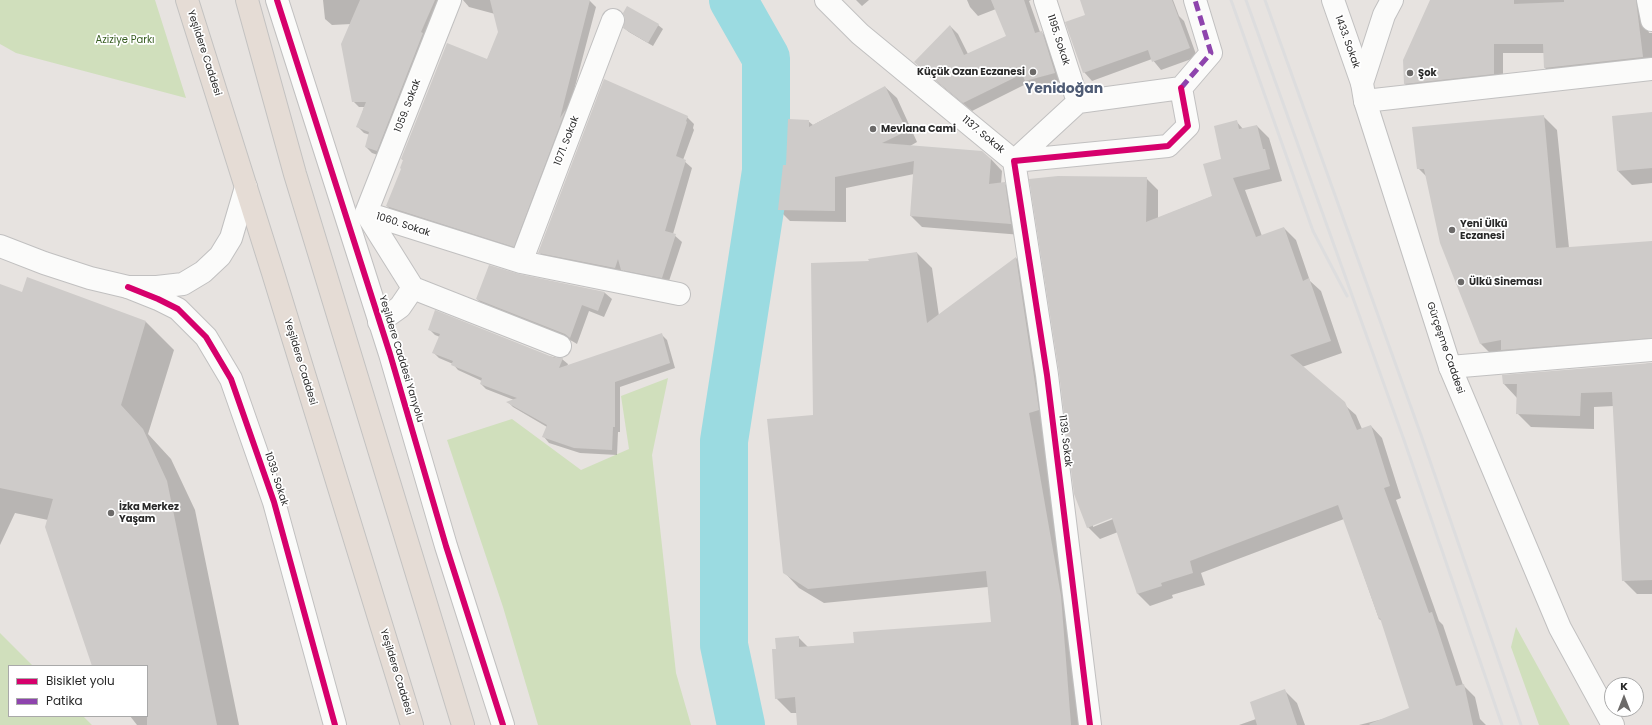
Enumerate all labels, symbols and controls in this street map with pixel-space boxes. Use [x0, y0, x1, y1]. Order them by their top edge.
street label: Yeşildere Caddesi [184, 9, 224, 97]
street label: 1195. Sokak [1044, 13, 1072, 67]
street label: 1433. Sokak [1332, 14, 1362, 70]
park label: Aziziye Parkı [95, 34, 155, 46]
place label: Küçük Ozan Eczanesi [917, 66, 1025, 78]
marker: Küçük Ozan Eczanesi [1028, 67, 1038, 77]
place label: Şok [1418, 67, 1437, 79]
marker: Şok [1405, 68, 1415, 78]
street label: 1059. Sokak [392, 78, 424, 134]
district label: Yenidoğan [1025, 81, 1103, 97]
street label: 1071. Sokak [552, 114, 582, 168]
street label: 1137. Sokak [959, 114, 1007, 156]
place label: Mevlana Cami [881, 123, 956, 135]
marker: Mevlana Cami [868, 124, 878, 134]
street label: 1060. Sokak [374, 211, 432, 239]
place label: Yeni Ülkü Eczanesi [1460, 218, 1508, 242]
marker: Yeni Ülkü Eczanesi [1447, 225, 1457, 235]
place label: Ülkü Sineması [1469, 276, 1542, 288]
marker: Ülkü Sineması [1456, 277, 1466, 287]
street label: Yeşildere Caddesi Yanyolu [376, 294, 426, 424]
street label: Gürçeşme Caddesi [1424, 300, 1466, 396]
street label: Yeşildere Caddesi [281, 317, 319, 407]
street label: 1139. Sokak [1056, 414, 1074, 468]
street label: 1039. Sokak [262, 451, 290, 507]
place label: İzka Merkez Yaşam [119, 501, 179, 524]
marker: İzka Merkez Yaşam [106, 508, 116, 518]
street label: Yeşildere Caddesi [377, 627, 415, 717]
legend [8, 665, 148, 717]
text: Bisiklet yolu [46, 672, 115, 689]
north arrow [1604, 677, 1644, 717]
text: K [1620, 678, 1628, 694]
text: Patika [46, 692, 83, 709]

